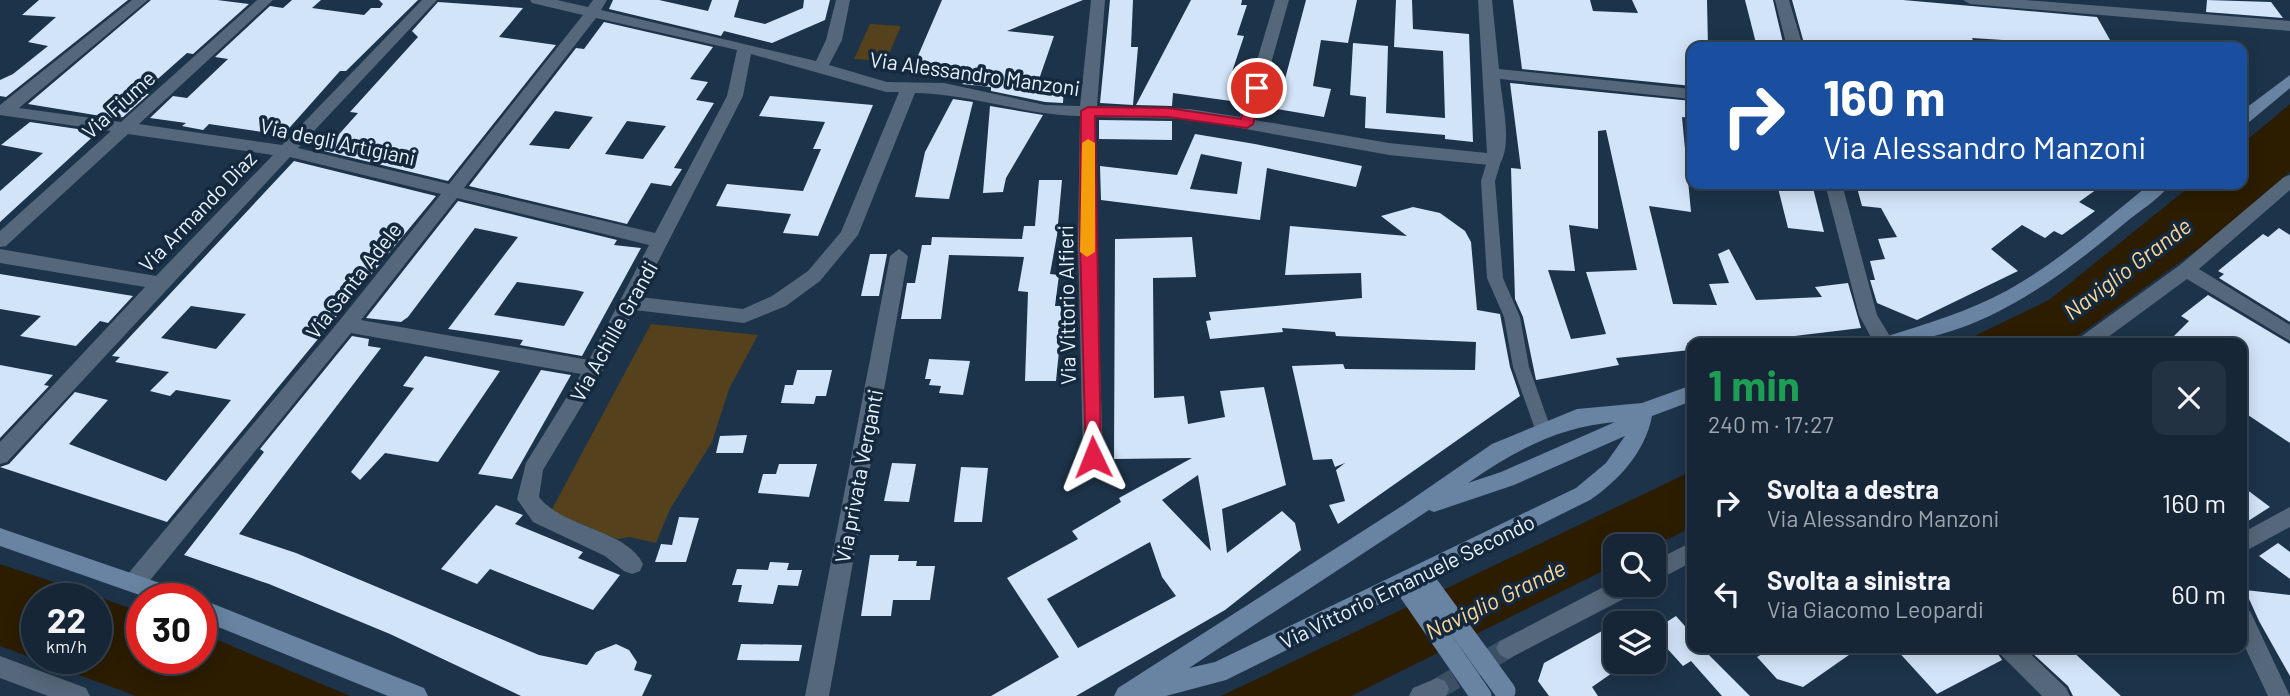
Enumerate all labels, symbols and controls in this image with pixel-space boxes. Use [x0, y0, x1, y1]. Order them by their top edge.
street label: Via Alessandro Manzoni [868, 46, 1082, 100]
pin [1227, 58, 1287, 118]
street label: Via Fiume [76, 65, 160, 143]
text: 160 m [1823, 67, 1945, 126]
icon: arrive [1238, 69, 1276, 107]
icon: right [1708, 70, 1799, 161]
street label: Via degli Artigiani [258, 112, 418, 170]
text: Via Alessandro Manzoni [1823, 127, 2146, 165]
street label: Via Armando Diaz [133, 146, 261, 276]
water label: Naviglio Grande [2058, 211, 2196, 325]
street label: Via Santa Adele [300, 217, 406, 343]
street label: Via Vittorio Alfieri [1052, 225, 1080, 385]
street label: Via Achille Grandi [564, 256, 662, 406]
text: 1 min [1708, 359, 1800, 409]
button: close [2152, 361, 2226, 435]
street label: Via privata Verganti [829, 387, 887, 565]
text: 240 m · 17:27 [1708, 410, 1834, 438]
position arrow [1056, 420, 1130, 494]
text: Svolta a destra [1767, 473, 1939, 504]
icon: right [1708, 484, 1746, 522]
text: 160 m [2162, 487, 2226, 518]
text: Via Alessandro Manzoni [1767, 504, 1999, 532]
street label: Via Vittorio Emanuele Secondo [1276, 508, 1538, 654]
map controls [1603, 534, 1666, 674]
button: search [1603, 534, 1666, 597]
water label: Naviglio Grande [1420, 553, 1570, 645]
text: Svolta a sinistra [1767, 564, 1951, 595]
icon: left [1708, 575, 1746, 613]
text: 60 m [2171, 578, 2226, 609]
speed limit sign: 30 [126, 583, 217, 674]
text: Via Giacomo Leopardi [1767, 595, 1984, 623]
text: 22 [47, 598, 86, 640]
button: layers [1603, 611, 1666, 674]
text: km/h [46, 635, 87, 657]

